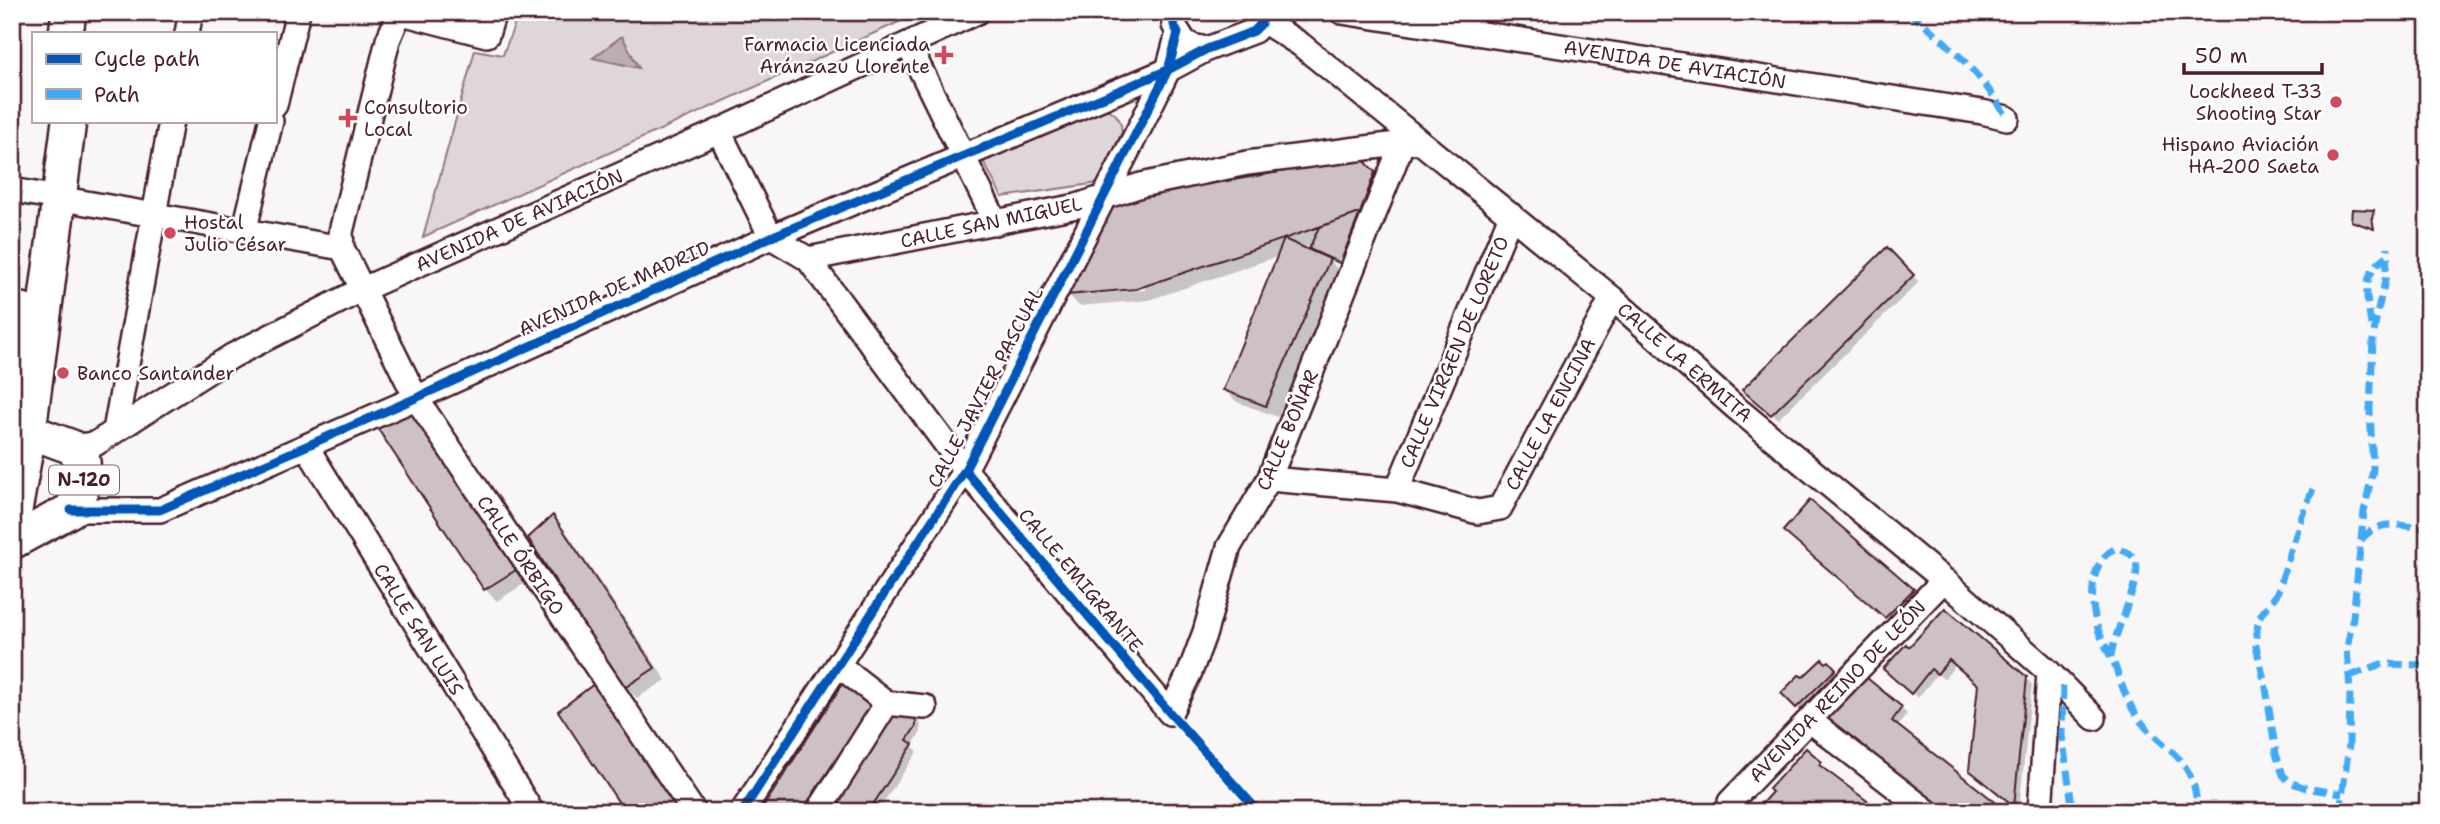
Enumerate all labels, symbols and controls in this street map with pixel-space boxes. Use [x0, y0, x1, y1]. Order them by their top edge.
legend [32, 32, 276, 122]
place label: Farmacia Licenciada Aránzazu Llorente [744, 32, 930, 79]
scale bar [2184, 32, 2323, 76]
street label: AVENIDA DE AVIACIÓN [1562, 34, 1788, 94]
text: 50 m [2195, 42, 2248, 70]
text: Cycle path [94, 45, 200, 73]
marker: Farmacia Licenciada Aránzazu Llorente [936, 47, 952, 63]
place label: Lockheed T-33 Shooting Star [2189, 79, 2322, 126]
text: Path [94, 81, 140, 109]
marker: Lockheed T-33 Shooting Star [2328, 94, 2344, 110]
place label: Consultorio Local [364, 95, 468, 142]
marker: Consultorio Local [338, 108, 358, 128]
place label: Hispano Aviación HA-200 Saeta [2162, 132, 2319, 179]
marker: Hispano Aviación HA-200 Saeta [2325, 147, 2341, 163]
street label: AVENIDA DE AVIACIÓN [411, 162, 627, 278]
street label: CALLE SAN MIGUEL [898, 191, 1084, 254]
place label: Hostal Julio César [184, 210, 286, 257]
marker: Hostal Julio César [162, 225, 178, 241]
street label: CALLE VIRGEN DE LORETO [1394, 233, 1515, 472]
street label: AVENIDA DE MADRID [515, 235, 714, 342]
street label: CALLE JAVIER PASCUAL [922, 282, 1049, 492]
street label: CALLE LA ERMITA [1612, 297, 1757, 428]
street label: CALLE LA ENCINA [1500, 333, 1601, 495]
place label: Banco Santander [77, 361, 235, 386]
marker: Banco Santander [55, 365, 71, 381]
street label: CALLE BOÑAR [1250, 366, 1324, 494]
road number: N-120 [49, 466, 119, 494]
street label: CALLE ÓRBIGO [471, 490, 571, 620]
street label: CALLE EMIGRANTE [1013, 503, 1148, 658]
street label: CALLE SAN LUIS [368, 559, 469, 700]
street label: AVENIDA REINO DE LEÓN [1743, 594, 1931, 788]

